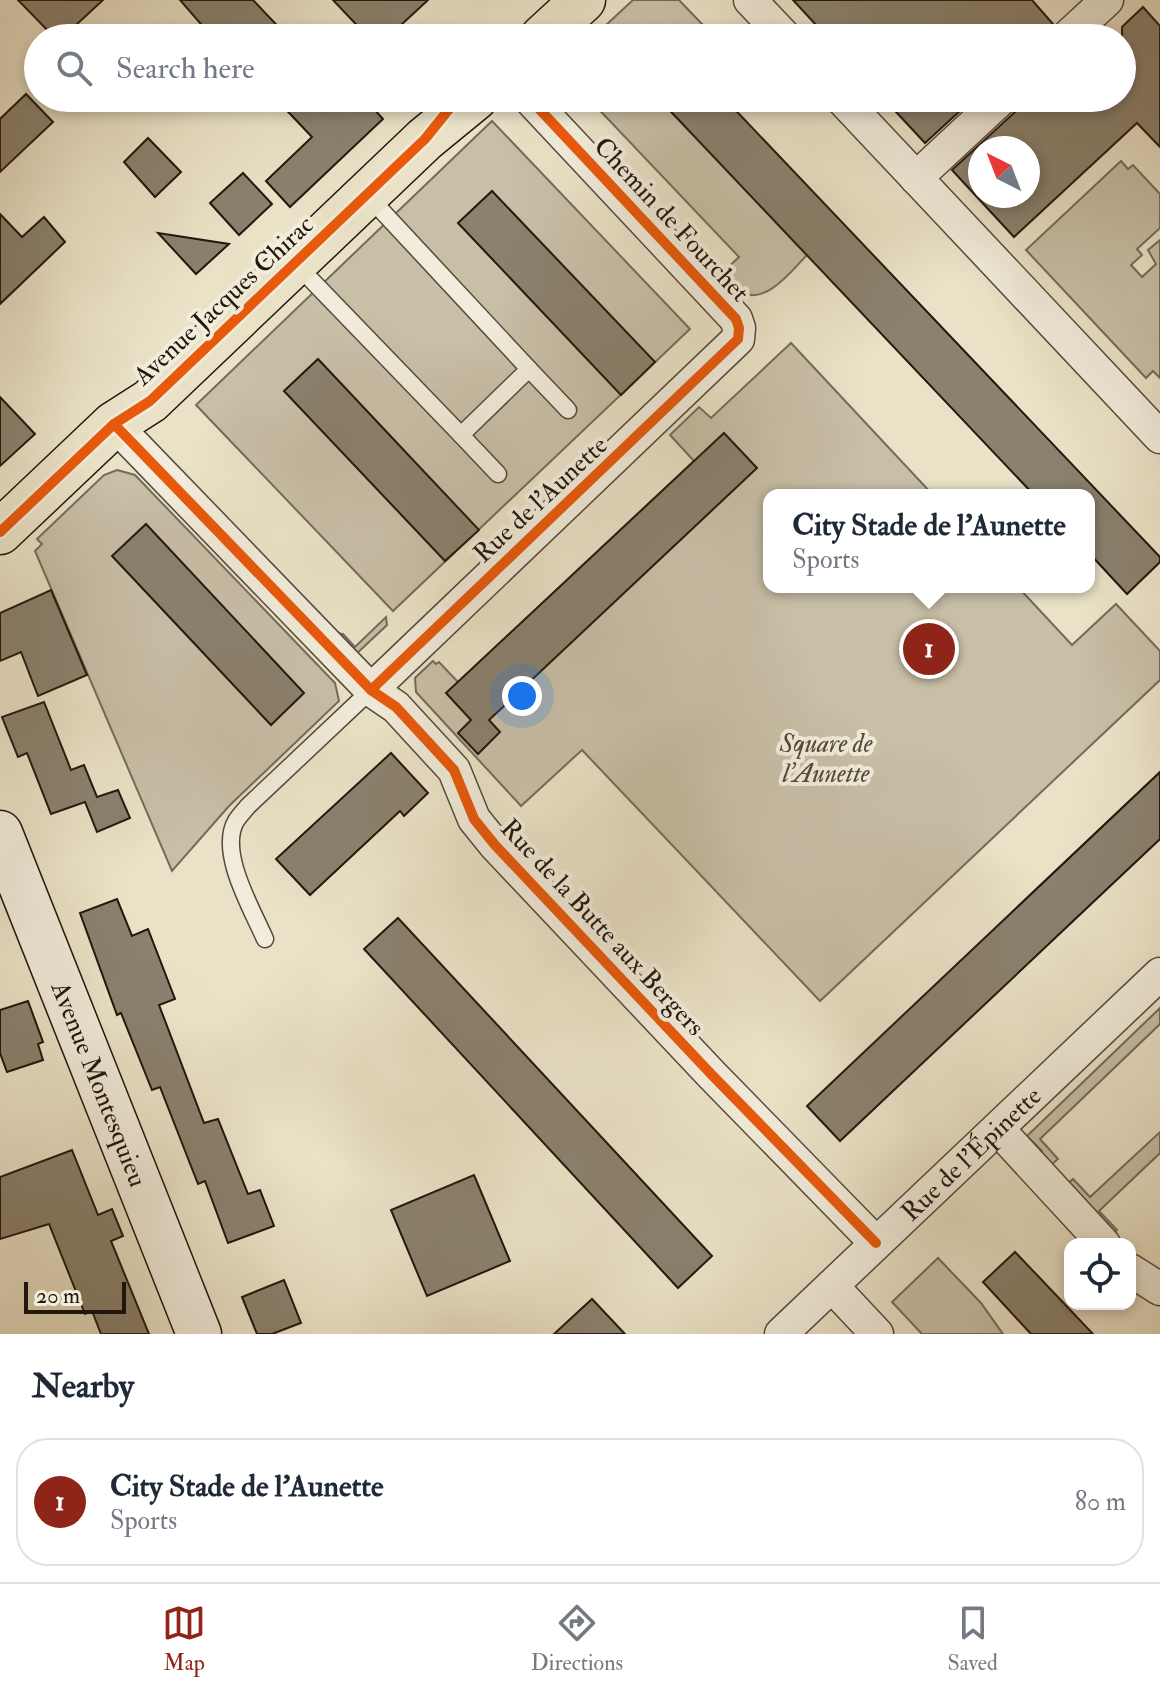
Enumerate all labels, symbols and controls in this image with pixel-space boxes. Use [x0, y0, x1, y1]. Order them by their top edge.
search box [24, 24, 1136, 112]
icon: search [52, 46, 96, 90]
text: Search here [116, 50, 255, 87]
street label: Chemin de Fourchet [587, 131, 756, 309]
north arrow [968, 136, 1040, 208]
street label: Avenue Jacques Chirac [126, 209, 320, 393]
street label: Rue de l'Aunette [467, 429, 614, 570]
popup [763, 489, 1095, 593]
text: City Stade de l'Aunette [792, 507, 1066, 544]
text: Sports [792, 544, 859, 576]
pin: 1 [903, 619, 955, 679]
your location [502, 676, 542, 716]
park label: Square de l'Aunette [779, 728, 873, 790]
street label: Rue de la Butte aux Bergers [494, 813, 711, 1043]
street label: Avenue Montesquieu [43, 976, 154, 1191]
street label: Rue de l'Épinette [895, 1080, 1048, 1228]
map controls [1064, 1238, 1136, 1310]
button: locate [1064, 1238, 1136, 1310]
scale bar [24, 1278, 126, 1314]
text: 20 m [36, 1282, 80, 1310]
text: Nearby [32, 1365, 134, 1408]
text: City Stade de l'Aunette [110, 1468, 383, 1505]
text: 1 [55, 1486, 65, 1518]
text: 80 m [1075, 1486, 1126, 1518]
text: Sports [110, 1505, 177, 1537]
tab: Map [162, 1601, 206, 1677]
tab: Directions [531, 1601, 623, 1677]
tab: Saved [948, 1601, 998, 1677]

